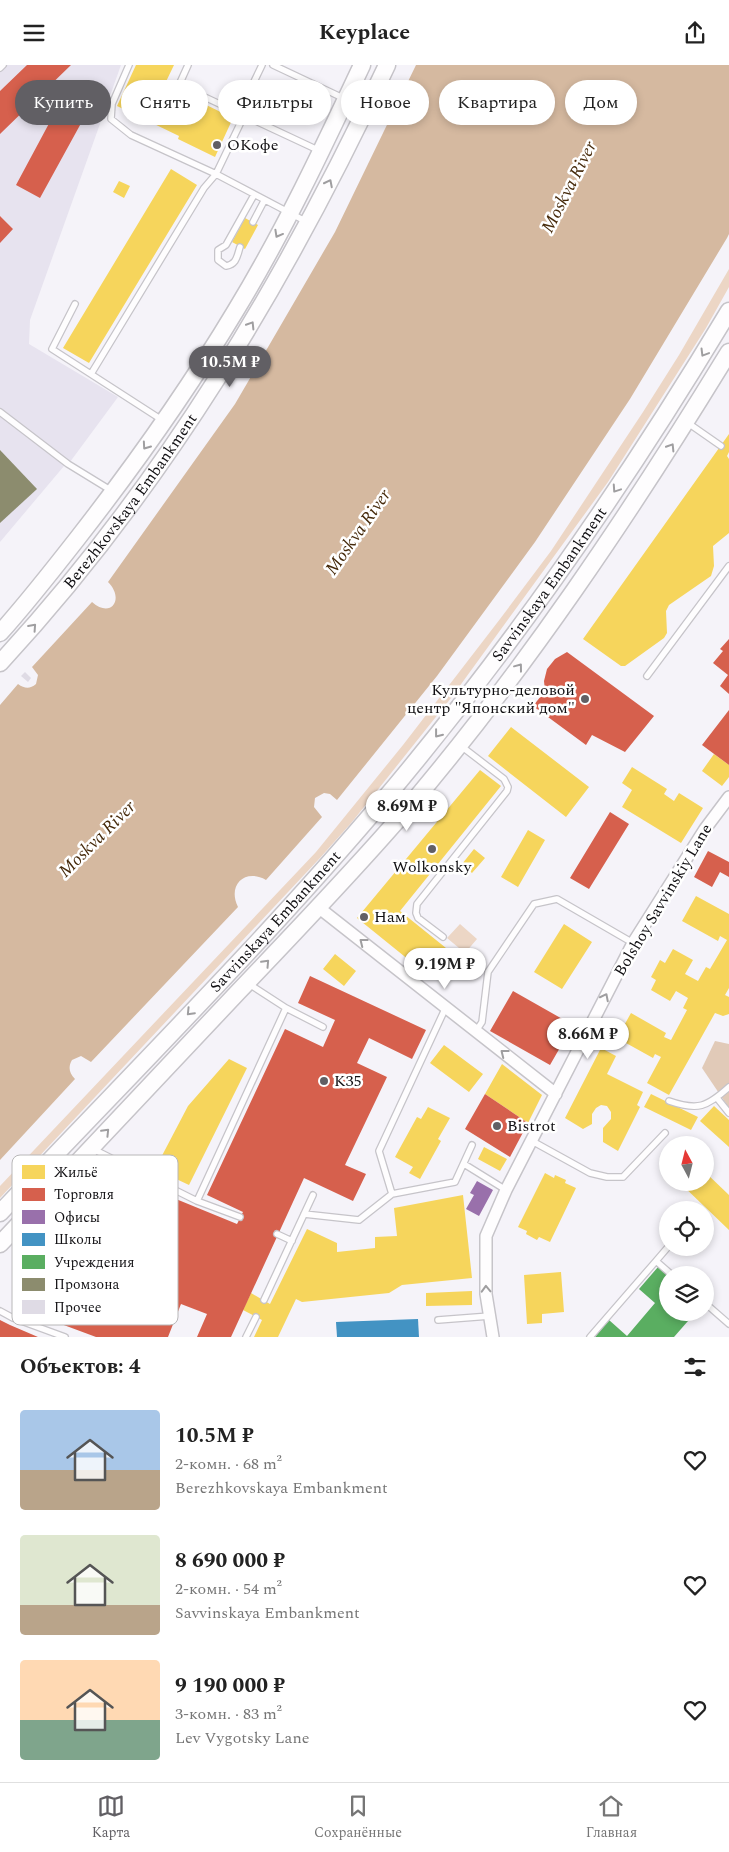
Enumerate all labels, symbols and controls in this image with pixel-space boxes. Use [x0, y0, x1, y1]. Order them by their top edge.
text: Keyplace [319, 16, 410, 49]
icon: menu [20, 19, 48, 47]
icon: share [681, 19, 709, 47]
chip: Купить [15, 80, 111, 125]
chip: Снять [121, 80, 208, 125]
chip: Фильтры [218, 80, 331, 125]
chip: Новое [341, 80, 429, 125]
chip: Квартира [439, 80, 555, 125]
chip: Дом [565, 80, 637, 125]
place label: ОКофе [227, 133, 278, 157]
water label: Moskva River [534, 136, 604, 238]
marker: ОКофе [211, 139, 223, 151]
one-way arrow [323, 179, 333, 188]
one-way arrow [274, 229, 284, 238]
one-way arrow [245, 322, 254, 331]
pin: 10.5M ₽ [184, 345, 276, 388]
one-way arrow [700, 348, 710, 357]
text: 10.5M ₽ [200, 350, 260, 374]
street label: Berezhkovskaya Embankment [58, 408, 203, 594]
one-way arrow [143, 440, 152, 450]
one-way arrow [664, 443, 674, 452]
water label: Moskva River [318, 483, 398, 581]
one-way arrow [613, 484, 622, 493]
street label: Savvinskaya Embankment [486, 502, 613, 667]
one-way arrow [27, 624, 36, 633]
one-way arrow [513, 664, 521, 673]
place label: Культурно-деловой центр "Японский дом" [407, 678, 575, 720]
marker: Культурно-деловой центр "Японский дом" [579, 693, 591, 705]
one-way arrow [435, 728, 443, 737]
pin: 8.69M ₽ [361, 789, 453, 832]
water label: Moskva River [52, 794, 142, 884]
text: 8.69M ₽ [377, 794, 437, 818]
street label: Bolshoy Savvinskiy Lane [608, 819, 718, 981]
marker: Wolkonsky [426, 843, 438, 855]
street label: Savvinskaya Embankment [204, 845, 347, 998]
place label: Wolkonsky [393, 855, 473, 879]
place label: Нам [374, 905, 406, 929]
marker: Нам [358, 911, 370, 923]
one-way arrow [359, 939, 368, 948]
pin: 9.19M ₽ [399, 947, 491, 990]
text: 9.19M ₽ [415, 952, 475, 976]
one-way arrow [260, 960, 269, 969]
one-way arrow [599, 993, 610, 1002]
one-way arrow [187, 1007, 196, 1016]
pin: 8.66M ₽ [542, 1017, 634, 1060]
text: 8.66M ₽ [558, 1022, 618, 1046]
one-way arrow [500, 1050, 510, 1059]
place label: K35 [334, 1069, 362, 1093]
marker: K35 [318, 1075, 330, 1087]
place label: Bistrot [507, 1114, 556, 1138]
marker: Bistrot [491, 1120, 503, 1132]
one-way arrow [100, 1129, 109, 1138]
north arrow [659, 1136, 714, 1191]
map controls [659, 1136, 714, 1321]
legend [12, 1155, 178, 1325]
text: Жильё [54, 1162, 98, 1183]
text: Торговля [54, 1184, 114, 1205]
button: locate [659, 1201, 714, 1256]
text: Офисы [54, 1207, 100, 1228]
text: Школы [54, 1229, 102, 1250]
text: Учреждения [54, 1252, 135, 1273]
button: layers [659, 1266, 714, 1321]
text: Промзона [54, 1274, 119, 1295]
one-way arrow [481, 1284, 492, 1292]
text: Прочее [54, 1297, 102, 1318]
text: Объектов: 4 [20, 1351, 141, 1383]
icon: filters [681, 1353, 709, 1381]
text: 10.5M ₽ [175, 1420, 254, 1452]
icon: home [60, 1430, 120, 1490]
icon: heart [681, 1446, 709, 1474]
text: 2-комн. · 68 m² [175, 1452, 282, 1476]
text: Berezhkovskaya Embankment [175, 1476, 388, 1500]
text: 8 690 000 ₽ [175, 1545, 285, 1577]
icon: home [60, 1555, 120, 1615]
icon: heart [681, 1571, 709, 1599]
text: 2-комн. · 54 m² [175, 1577, 282, 1601]
text: Savvinskaya Embankment [175, 1601, 360, 1625]
text: 9 190 000 ₽ [175, 1670, 285, 1702]
icon: home [60, 1680, 120, 1740]
icon: heart [681, 1696, 709, 1724]
text: 3-комн. · 83 m² [175, 1702, 282, 1726]
text: Lev Vygotsky Lane [175, 1726, 309, 1750]
tab: Карта [92, 1792, 130, 1843]
tab: Сохранённые [314, 1792, 402, 1843]
tab: Главная [586, 1792, 637, 1843]

